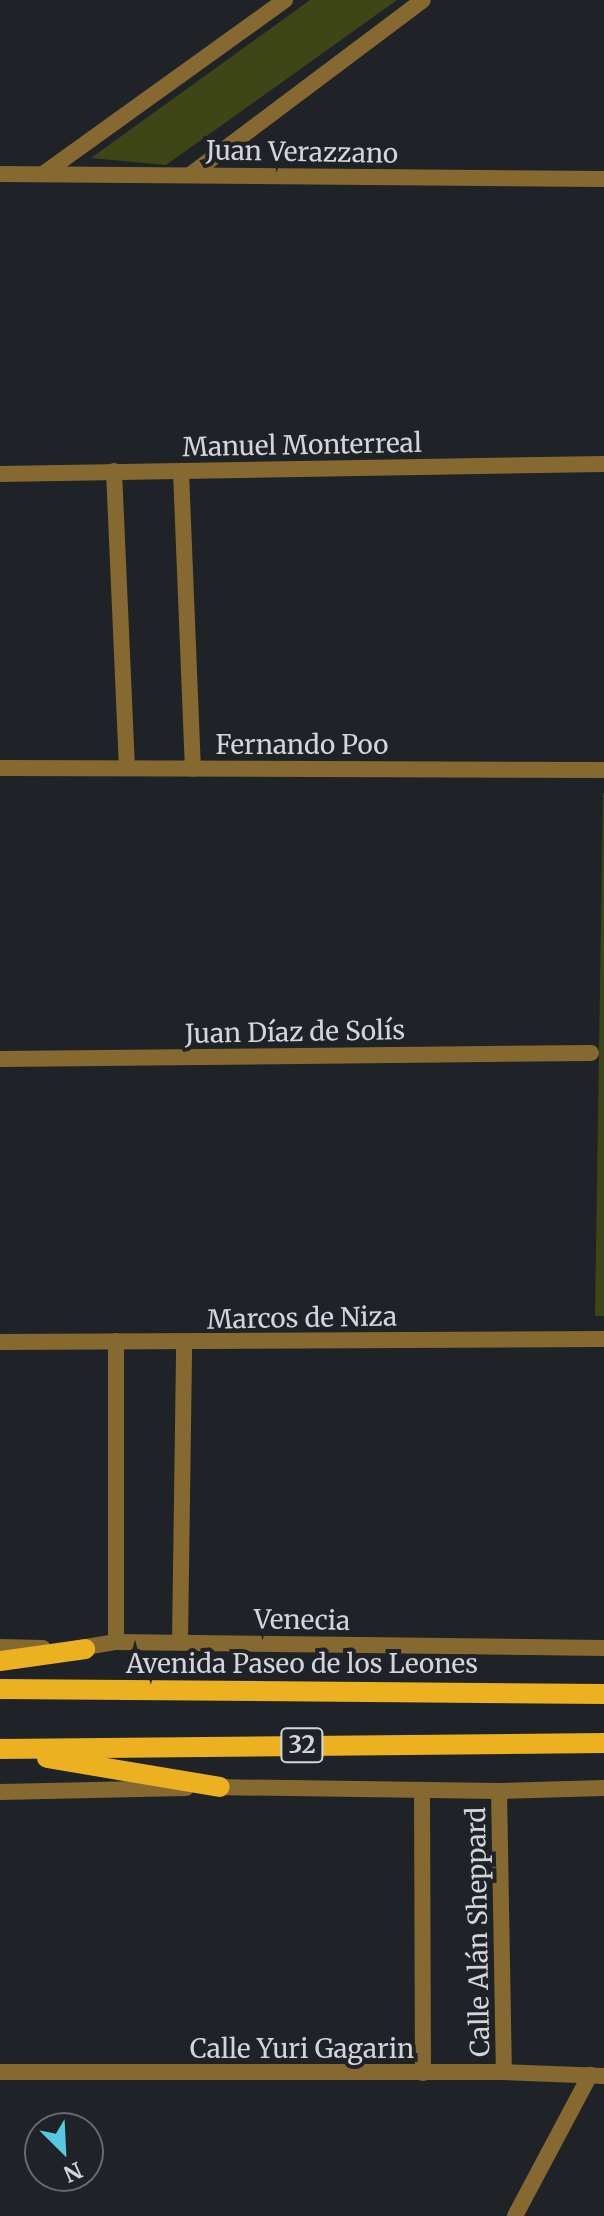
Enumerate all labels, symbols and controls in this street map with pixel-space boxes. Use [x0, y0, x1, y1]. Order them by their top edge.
street label: Juan Verazzano [206, 135, 398, 169]
street label: Manuel Monterreal [182, 427, 422, 463]
street label: Fernando Poo [215, 729, 389, 761]
street label: Juan Díaz de Solís [185, 1014, 405, 1050]
street label: Marcos de Niza [207, 1301, 397, 1335]
street label: Venecia [254, 1604, 350, 1636]
street label: Avenida Paseo de los Leones [126, 1648, 478, 1680]
road number: 32 [280, 1725, 324, 1765]
street label: Calle Alán Sheppard [460, 1807, 496, 2057]
street label: Calle Yuri Gagarin [190, 2033, 414, 2065]
north arrow [24, 2112, 104, 2192]
text: N [59, 2156, 87, 2188]

